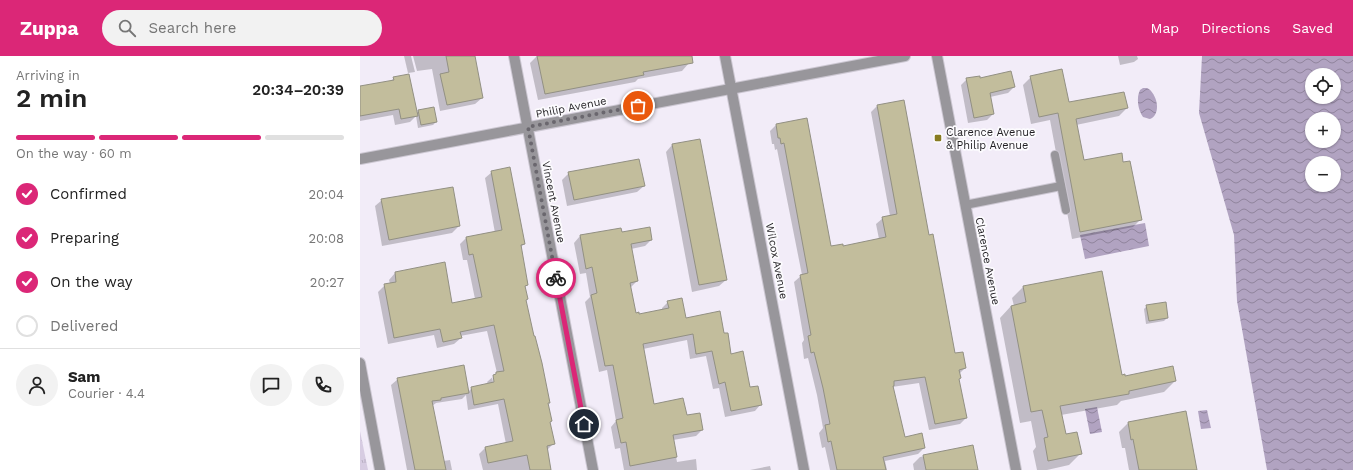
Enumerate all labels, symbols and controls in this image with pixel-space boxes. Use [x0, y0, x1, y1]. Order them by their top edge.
search box [102, 10, 382, 46]
text: Zuppa [20, 17, 78, 40]
icon: search [116, 17, 138, 39]
text: Search here [148, 19, 236, 37]
text: Map [1151, 20, 1179, 36]
text: Directions [1201, 20, 1270, 36]
text: Saved [1292, 20, 1333, 36]
text: Arriving in [16, 68, 80, 83]
map controls [1305, 68, 1341, 192]
button: locate [1305, 68, 1341, 104]
text: 20:34–20:39 [252, 81, 344, 99]
text: 2 min [16, 83, 87, 113]
pin [621, 89, 655, 123]
street label: Philip Avenue [535, 94, 608, 121]
icon: bag [627, 95, 649, 117]
button: + [1305, 112, 1341, 148]
place label: Clarence Avenue & Philip Avenue [946, 126, 1035, 152]
marker: Clarence Avenue & Philip Avenue [933, 133, 943, 143]
text: On the way · 60 m [16, 146, 132, 161]
button: − [1305, 156, 1341, 192]
street label: Vincent Avenue [539, 160, 568, 244]
icon: check [16, 183, 38, 205]
text: Confirmed [50, 185, 127, 203]
text: 20:04 [308, 187, 344, 202]
street label: Clarence Avenue [973, 216, 1002, 306]
street label: Wilcox Avenue [763, 222, 790, 300]
icon: check [16, 227, 38, 249]
text: Preparing [50, 229, 119, 247]
text: 20:08 [308, 231, 344, 246]
courier [536, 258, 576, 298]
icon: bike [545, 267, 567, 289]
icon: check [16, 271, 38, 293]
text: On the way [50, 273, 132, 291]
text: 20:27 [310, 275, 344, 290]
text: Delivered [50, 317, 118, 335]
button: person [16, 364, 58, 406]
button: chat [250, 364, 292, 406]
button: phone [302, 364, 344, 406]
text: Sam [68, 368, 100, 386]
text: Courier · 4.4 [68, 386, 145, 401]
pin [567, 407, 601, 441]
icon: home [573, 413, 595, 435]

